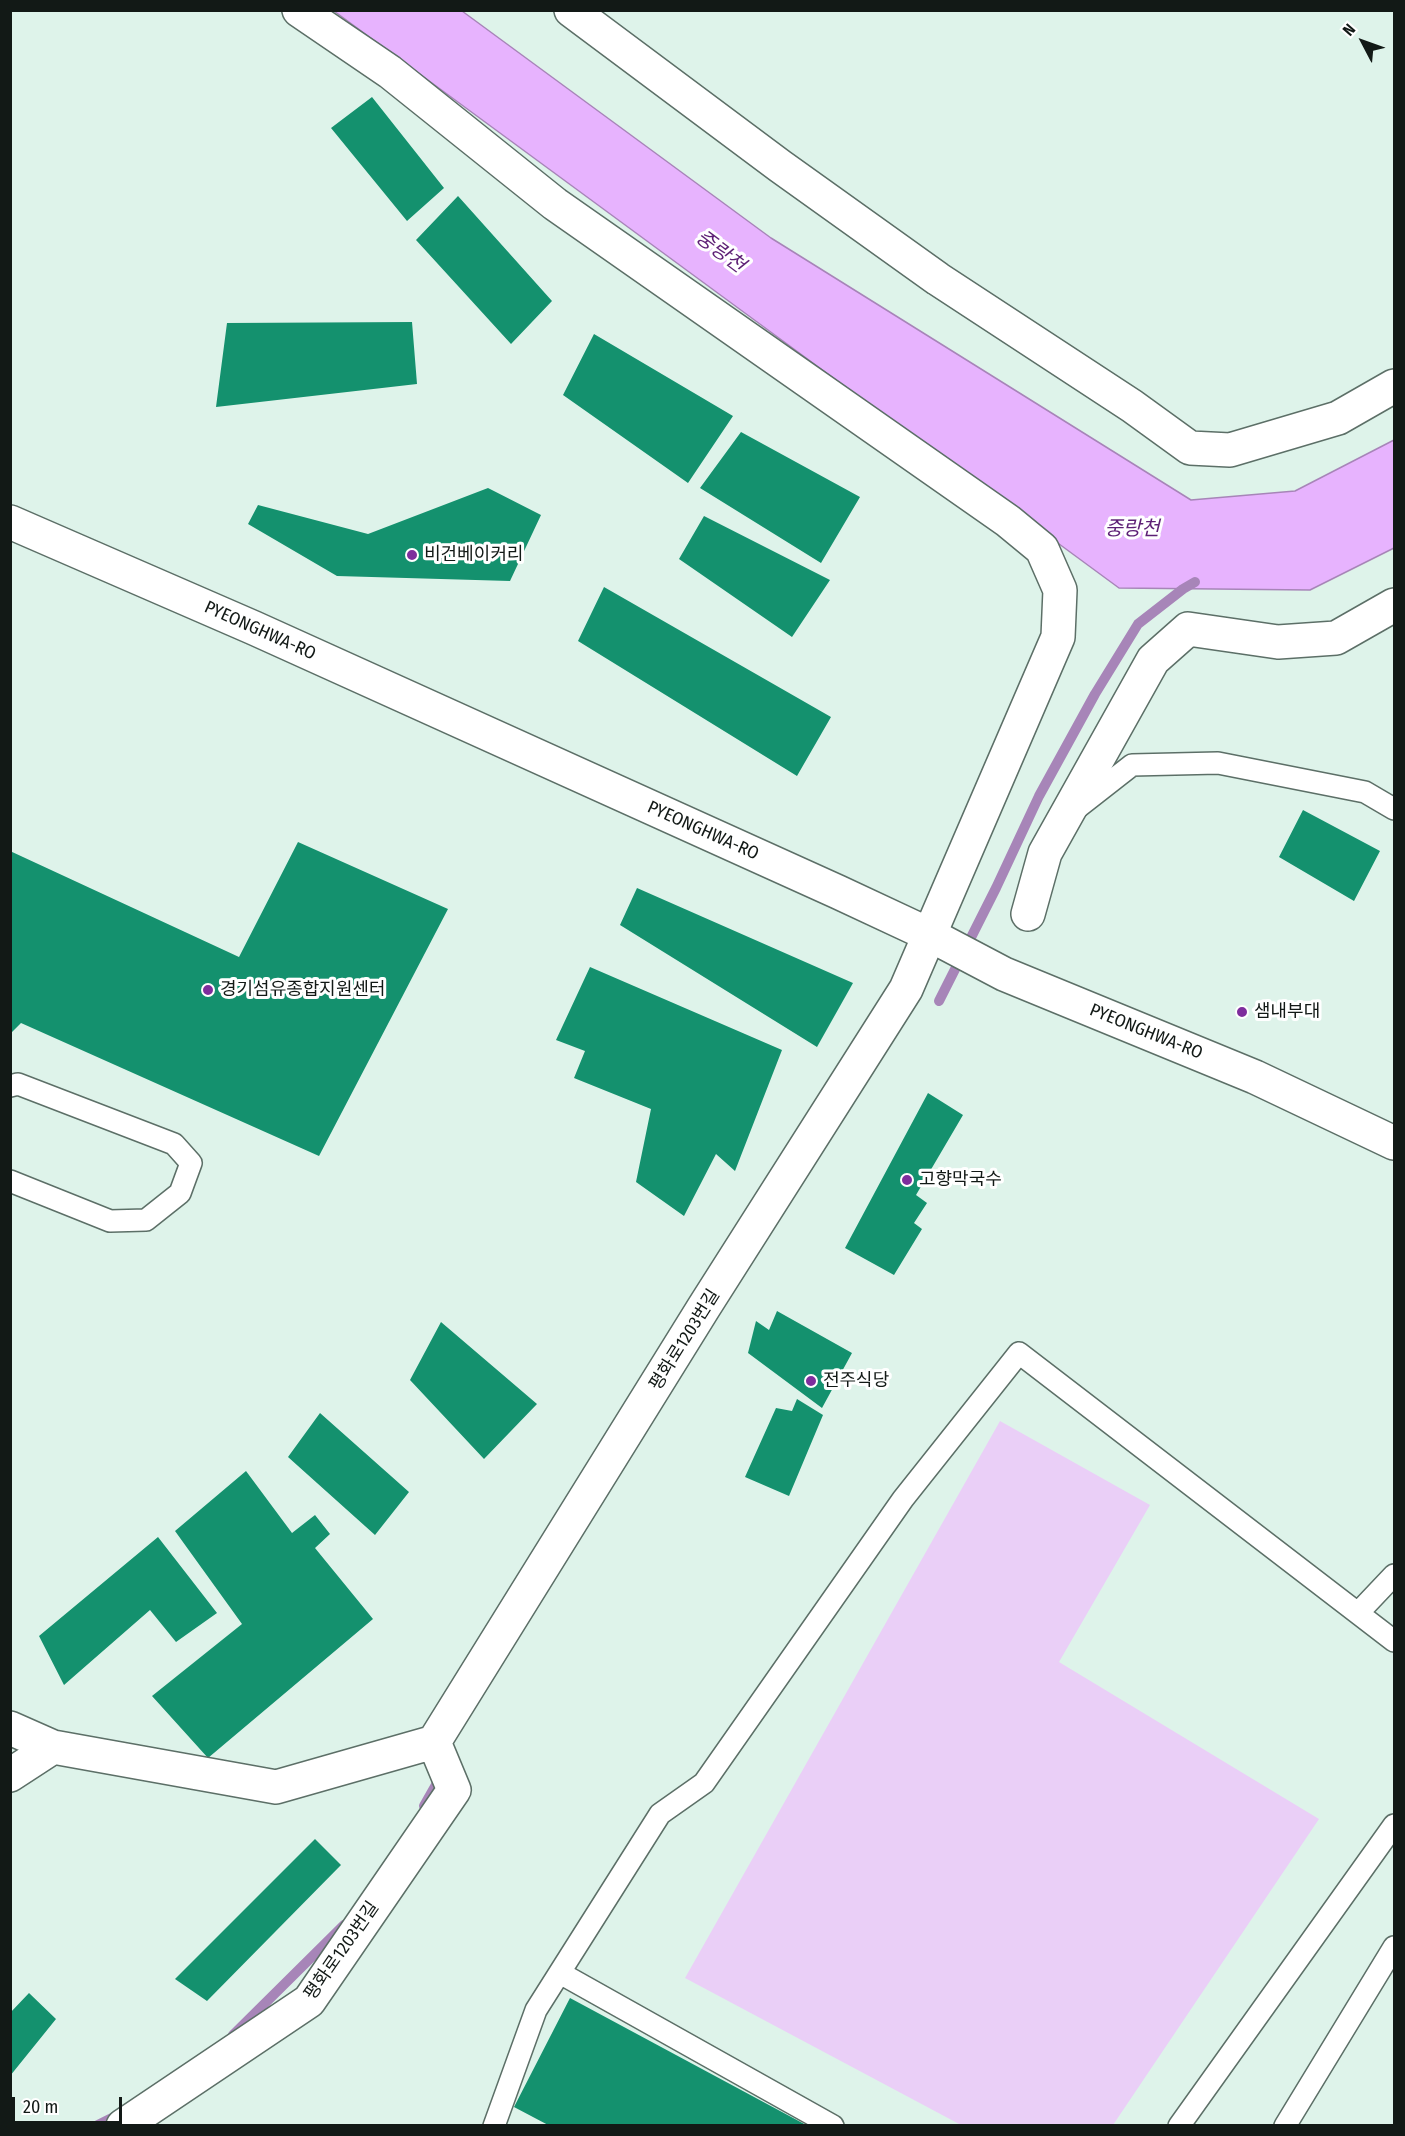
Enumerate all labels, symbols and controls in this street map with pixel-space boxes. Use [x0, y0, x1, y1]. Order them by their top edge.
north arrow [1333, 12, 1393, 72]
text: N [1339, 20, 1359, 40]
water label: 중랑천 [691, 226, 749, 278]
water label: 중랑천 [1104, 517, 1160, 541]
place label: 비건베이커리 [424, 544, 523, 566]
marker: 비건베이커리 [405, 548, 419, 562]
street label: PYEONGHWA-RO [201, 597, 319, 665]
street label: PYEONGHWA-RO [644, 797, 762, 865]
place label: 경기섬유종합지원센터 [220, 979, 386, 1001]
marker: 경기섬유종합지원센터 [201, 983, 215, 997]
street label: PYEONGHWA-RO [1086, 1000, 1206, 1064]
place label: 샘내부대 [1254, 1001, 1320, 1023]
marker: 샘내부대 [1235, 1005, 1249, 1019]
place label: 고향막국수 [919, 1169, 1002, 1191]
marker: 고향막국수 [900, 1173, 914, 1187]
street label: 평화로1203번길 [645, 1285, 725, 1395]
place label: 전주식당 [823, 1370, 889, 1392]
marker: 전주식당 [804, 1374, 818, 1388]
street label: 평화로1203번길 [300, 1898, 384, 2004]
scale bar [15, 2085, 124, 2123]
text: 20 m [23, 2096, 58, 2118]

